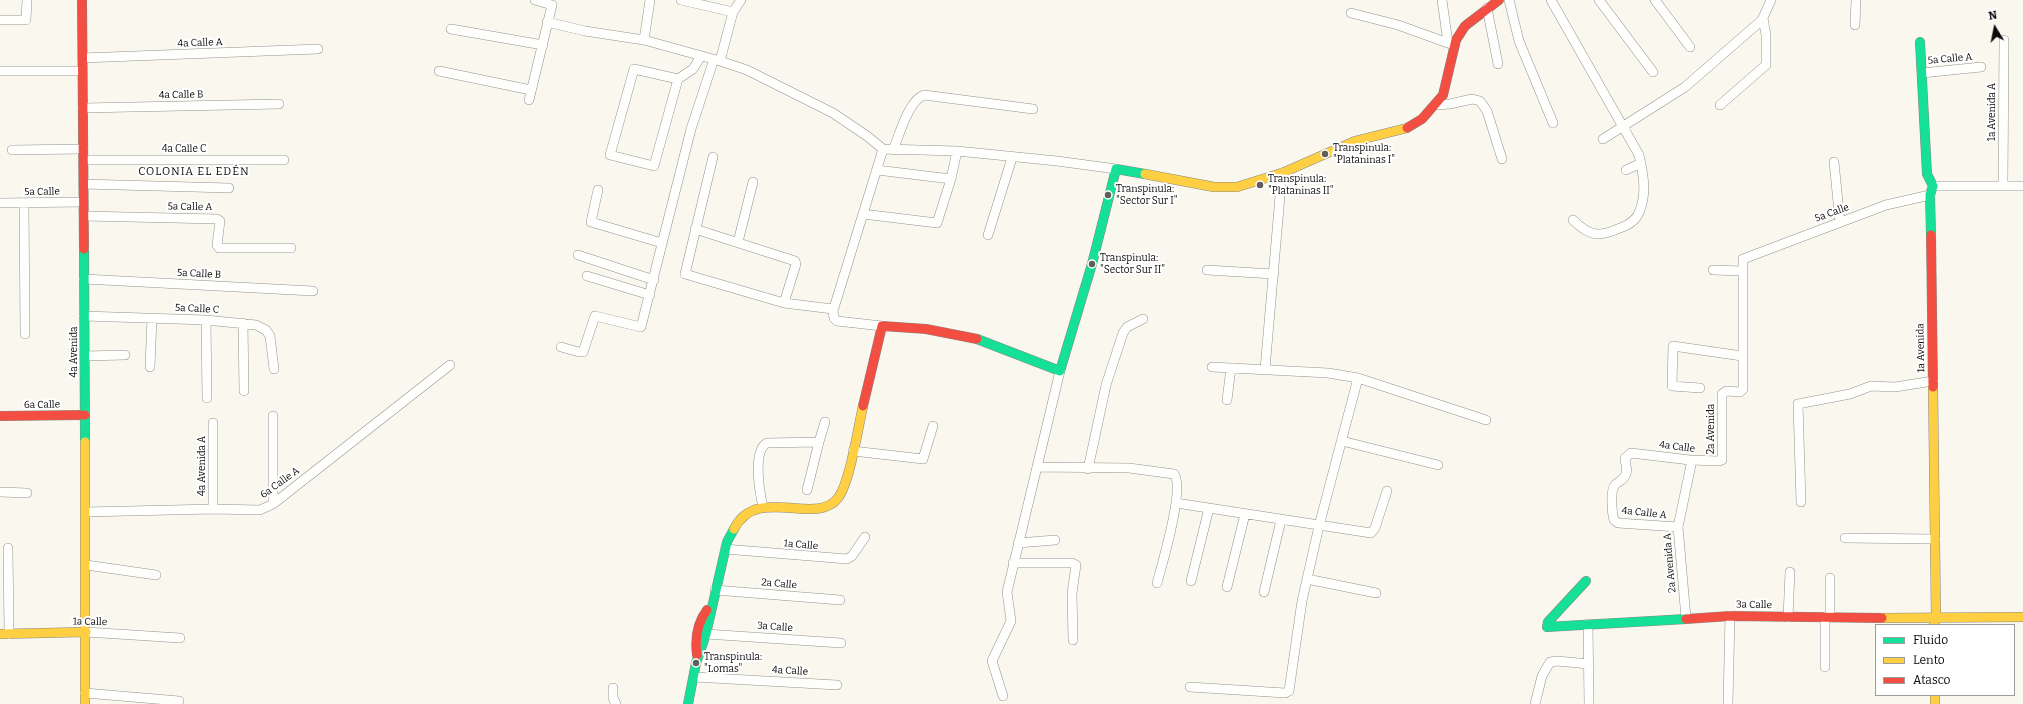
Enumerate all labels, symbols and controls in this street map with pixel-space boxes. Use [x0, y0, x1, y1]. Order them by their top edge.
north arrow [1975, 8, 2015, 48]
text: N [1988, 9, 1998, 23]
street label: 4a Calle A [177, 36, 223, 50]
street label: 5a Calle A [1927, 51, 1973, 67]
street label: 1a Avenida A [1986, 83, 1998, 141]
street label: 4a Calle B [159, 89, 203, 101]
place label: Transpinula: "Plataninas I" [1333, 142, 1395, 166]
street label: 4a Calle C [162, 143, 206, 155]
marker: Transpinula: "Plataninas I" [1320, 149, 1330, 159]
district label: COLONIA EL EDÉN [138, 165, 250, 179]
place label: Transpinula: "Plataninas II" [1268, 173, 1334, 196]
marker: Transpinula: "Plataninas II" [1255, 180, 1265, 190]
place label: Transpinula: "Sector Sur I" [1116, 183, 1178, 206]
street label: 5a Calle [24, 186, 60, 198]
marker: Transpinula: "Sector Sur I" [1103, 190, 1113, 200]
street label: 5a Calle A [167, 201, 213, 213]
street label: 5a Calle [1813, 201, 1851, 225]
place label: Transpinula: "Sector Sur II" [1100, 252, 1165, 276]
marker: Transpinula: "Sector Sur II" [1087, 259, 1097, 269]
street label: 5a Calle B [177, 267, 221, 281]
street label: 5a Calle C [175, 302, 219, 316]
street label: 1a Avenida [1915, 323, 1927, 373]
street label: 4a Avenida [68, 326, 80, 378]
street label: 6a Calle [24, 399, 60, 411]
street label: 2a Avenida [1705, 404, 1717, 454]
street label: 4a Avenida A [196, 436, 208, 496]
street label: 4a Calle [1658, 439, 1696, 455]
street label: 6a Calle A [258, 465, 302, 501]
street label: 4a Calle A [1621, 505, 1667, 521]
street label: 2a Avenida A [1661, 533, 1679, 593]
street label: 1a Calle [783, 538, 819, 552]
street label: 2a Calle [761, 576, 797, 592]
street label: 3a Calle [1736, 599, 1772, 611]
street label: 1a Calle [73, 616, 107, 628]
street label: 3a Calle [757, 620, 793, 634]
legend [1875, 624, 2015, 696]
text: Fluido [1913, 633, 1948, 647]
place label: Transpinula: "Lomas" [704, 651, 762, 674]
text: Lento [1913, 653, 1945, 667]
marker: Transpinula: "Lomas" [691, 658, 701, 668]
street label: 4a Calle [772, 664, 808, 678]
text: Atasco [1913, 673, 1951, 687]

